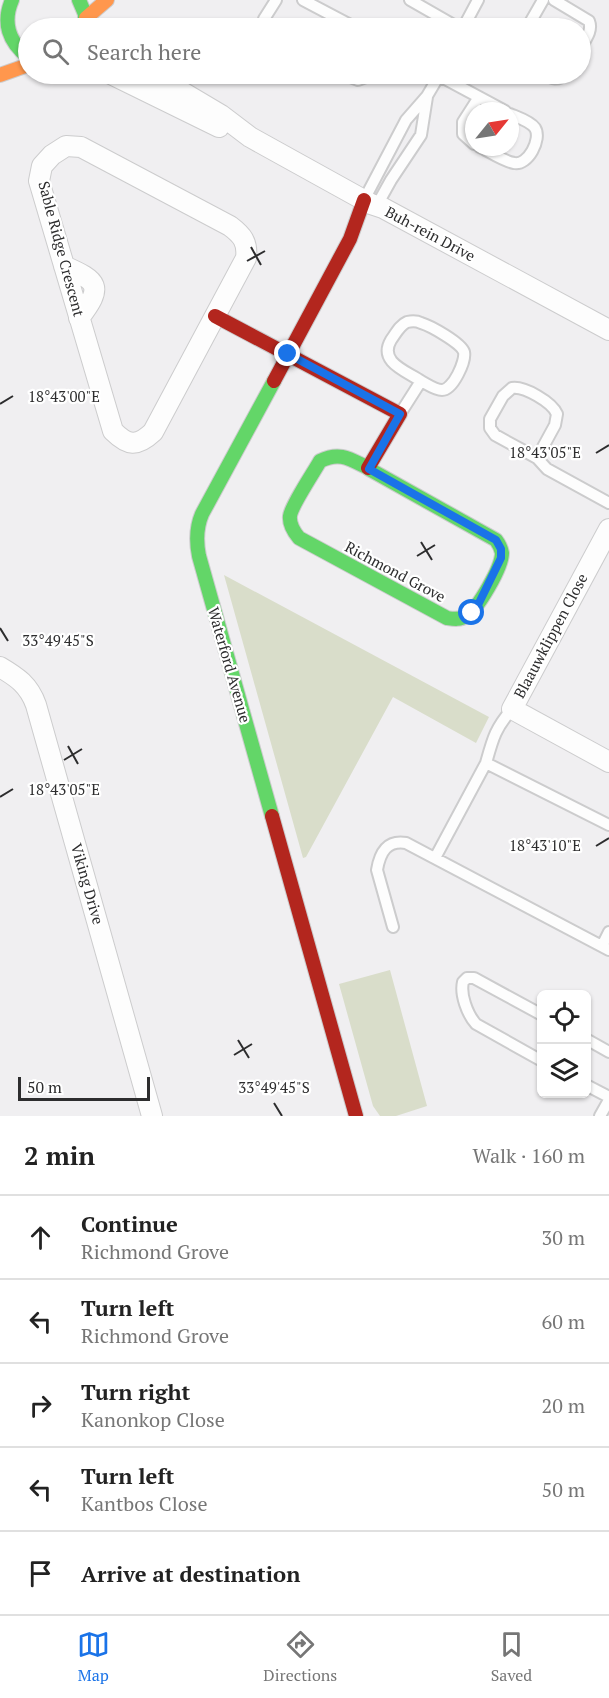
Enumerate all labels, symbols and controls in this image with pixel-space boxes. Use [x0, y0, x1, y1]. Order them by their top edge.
search box [18, 18, 591, 84]
icon: search [39, 35, 72, 68]
text: Search here [87, 37, 201, 66]
north arrow [465, 102, 519, 156]
street label: Sable Ridge Crescent [34, 179, 90, 319]
street label: Buh-rein Drive [382, 201, 479, 265]
route end [274, 340, 300, 366]
text: 18°43'00"E [28, 386, 100, 406]
text: 18°43'05"E [509, 442, 581, 462]
street label: Richmond Grove [342, 536, 449, 606]
street label: Blaauwklippen Close [509, 570, 592, 701]
route start [458, 599, 484, 625]
street label: Waterford Avenue [204, 605, 256, 725]
text: 33°49'45"S [22, 630, 94, 650]
text: 18°43'05"E [28, 779, 100, 799]
text: 18°43'10"E [509, 835, 581, 855]
street label: Viking Drive [67, 841, 109, 927]
map controls [537, 990, 591, 1098]
button: locate [537, 990, 591, 1044]
button: layers [537, 1044, 591, 1098]
scale bar [18, 1074, 150, 1102]
text: 50 m [27, 1076, 62, 1098]
text: 33°49'45"S [238, 1077, 310, 1097]
text: 2 min [24, 1138, 95, 1172]
text: Walk · 160 m [473, 1142, 585, 1169]
text: Continue [81, 1209, 178, 1238]
icon: ahead [24, 1221, 57, 1254]
text: 30 m [542, 1224, 585, 1251]
text: Richmond Grove [81, 1238, 229, 1265]
text: Turn left [81, 1293, 174, 1322]
icon: left [24, 1305, 57, 1338]
text: 60 m [542, 1308, 585, 1335]
text: Richmond Grove [81, 1322, 229, 1349]
text: Turn right [81, 1377, 190, 1406]
icon: right [24, 1389, 57, 1422]
text: 20 m [542, 1392, 585, 1419]
text: Kanonkop Close [81, 1406, 225, 1433]
text: Turn left [81, 1461, 174, 1490]
icon: left [24, 1473, 57, 1506]
text: 50 m [542, 1476, 585, 1503]
text: Kantbos Close [81, 1490, 207, 1517]
icon: arrive [24, 1557, 57, 1590]
text: Arrive at destination [81, 1559, 300, 1588]
tab: Map [77, 1628, 110, 1686]
tab: Directions [263, 1628, 337, 1686]
tab: Saved [491, 1628, 532, 1686]

